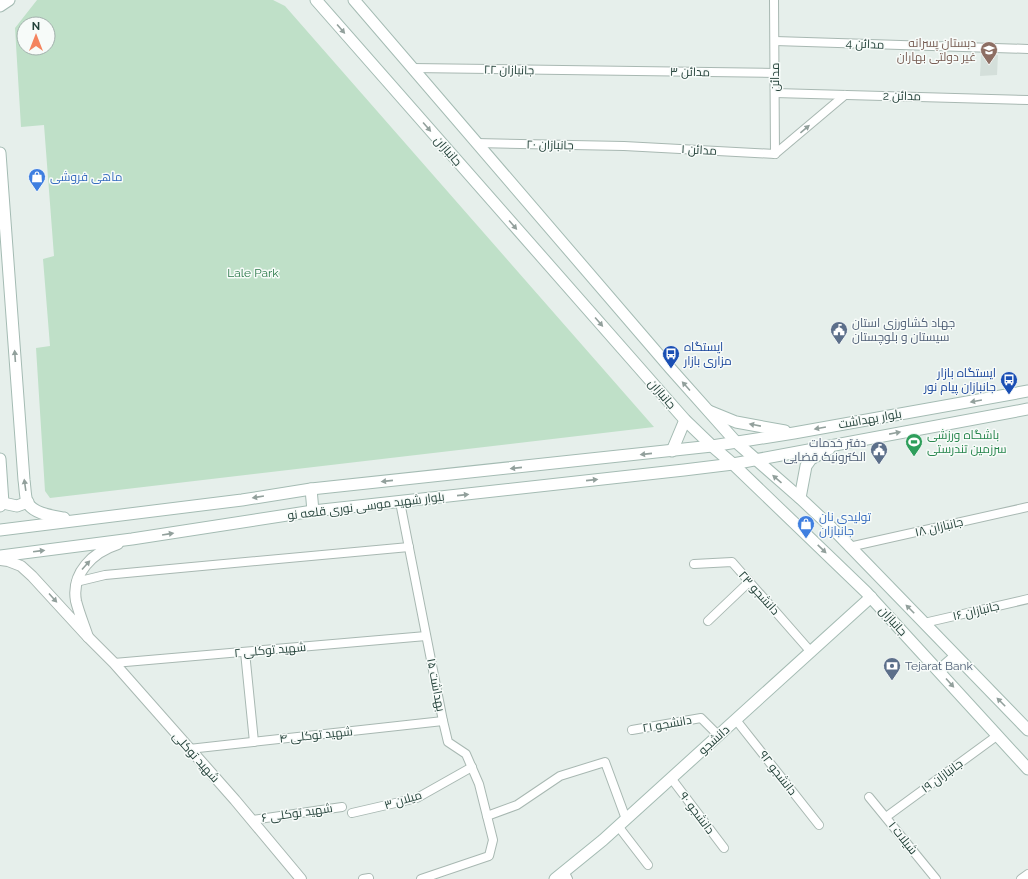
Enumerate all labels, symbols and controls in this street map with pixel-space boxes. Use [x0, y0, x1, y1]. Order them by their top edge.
north arrow [16, 16, 56, 56]
text: N [32, 20, 40, 33]
one-way arrow [337, 24, 346, 35]
street label: مدائن 4 [845, 36, 885, 52]
place label: دبستان پسرانه غیر دولتی بهاران [897, 36, 976, 64]
school or university icon: دبستان پسرانه غیر دولتی بهاران [979, 40, 999, 65]
street label: جانبازان ۲۲ [484, 63, 534, 77]
street label: مدائن [768, 63, 782, 91]
street label: مدائن ۳ [670, 65, 710, 79]
street label: مدائن 2 [883, 89, 921, 103]
one-way arrow [423, 122, 432, 132]
one-way arrow [800, 124, 810, 133]
street label: جانبازان [431, 133, 465, 169]
street label: جانبازان ۲۰ [526, 138, 574, 152]
street label: مدائن ۱ [681, 142, 717, 158]
shop icon: ماهی فروشی [27, 167, 47, 192]
place label: ماهی فروشی [50, 170, 122, 184]
one-way arrow [508, 220, 517, 229]
park label: Lale Park [227, 266, 279, 280]
place label: جهاد کشاورزی استان سیستان و بلوچستان [852, 316, 955, 346]
one-way arrow [594, 317, 603, 328]
public building icon: جهاد کشاورزی استان سیستان و بلوچستان [829, 320, 849, 345]
place label: ایستگاه مزاری بازار [683, 340, 732, 368]
bus stop icon: ایستگاه مزاری بازار [661, 344, 681, 369]
one-way arrow [11, 350, 18, 362]
place label: ایستگاه بازار جانبازان پیام نور [923, 366, 996, 396]
bus stop icon: ایستگاه بازار جانبازان پیام نور [999, 370, 1019, 395]
street label: جانبازان [645, 376, 679, 412]
one-way arrow [681, 381, 691, 391]
one-way arrow [970, 398, 982, 404]
street label: بلوار بهداشت [837, 407, 903, 431]
one-way arrow [749, 422, 762, 428]
one-way arrow [814, 426, 827, 432]
place label: باشگاه ورزشی سرزمین تندرستی [927, 428, 1007, 456]
one-way arrow [889, 430, 901, 436]
sports icon: باشگاه ورزشی سرزمین تندرستی [904, 432, 924, 457]
place label: دفتر خدمات الکترونیک قضایی [783, 436, 866, 464]
public building icon: دفتر خدمات الکترونیک قضایی [869, 440, 889, 465]
one-way arrow [640, 451, 652, 457]
one-way arrow [510, 464, 522, 471]
one-way arrow [772, 474, 783, 483]
one-way arrow [586, 477, 598, 484]
one-way arrow [381, 478, 393, 485]
one-way arrow [22, 479, 28, 492]
street label: بلوار شهید موسی نوری قلعه نو [287, 489, 445, 523]
one-way arrow [457, 491, 469, 498]
one-way arrow [252, 494, 264, 500]
place label: تولیدی نان جانبازان [819, 510, 872, 538]
shop icon: تولیدی نان جانبازان [796, 514, 816, 539]
street label: جانبازان ۱۸ [913, 515, 965, 539]
one-way arrow [161, 531, 174, 537]
one-way arrow [817, 544, 827, 554]
one-way arrow [33, 548, 45, 554]
one-way arrow [81, 560, 91, 570]
street label: دانشجو ۲۳ [736, 568, 782, 618]
one-way arrow [48, 593, 57, 603]
street label: جانبازان ۱۶ [951, 599, 1001, 623]
street label: جانبازان [876, 603, 910, 639]
one-way arrow [905, 604, 915, 614]
street label: شهید توکلی ۲ [233, 640, 307, 660]
bank icon: Tejarat Bank [882, 656, 902, 681]
street label: بهداشت ۱۵ [424, 657, 448, 713]
place label: Tejarat Bank [905, 659, 974, 673]
one-way arrow [945, 679, 954, 688]
one-way arrow [996, 697, 1006, 707]
street label: دانشجو ۲۱ [641, 713, 693, 735]
street label: دانشجو [696, 722, 732, 757]
street label: شهید توکلی ۴ [279, 724, 354, 746]
street label: شهید توکلی [170, 729, 222, 785]
street label: دانشجو ۹۲ [756, 748, 800, 798]
street label: جانبازان ۱۹ [919, 756, 965, 796]
street label: میلان ۳ [383, 788, 423, 812]
street label: دانشجو ۹۰ [677, 789, 717, 837]
street label: شهید توکلی ۶ [261, 801, 333, 825]
street label: شیلات ۱ [886, 819, 920, 857]

